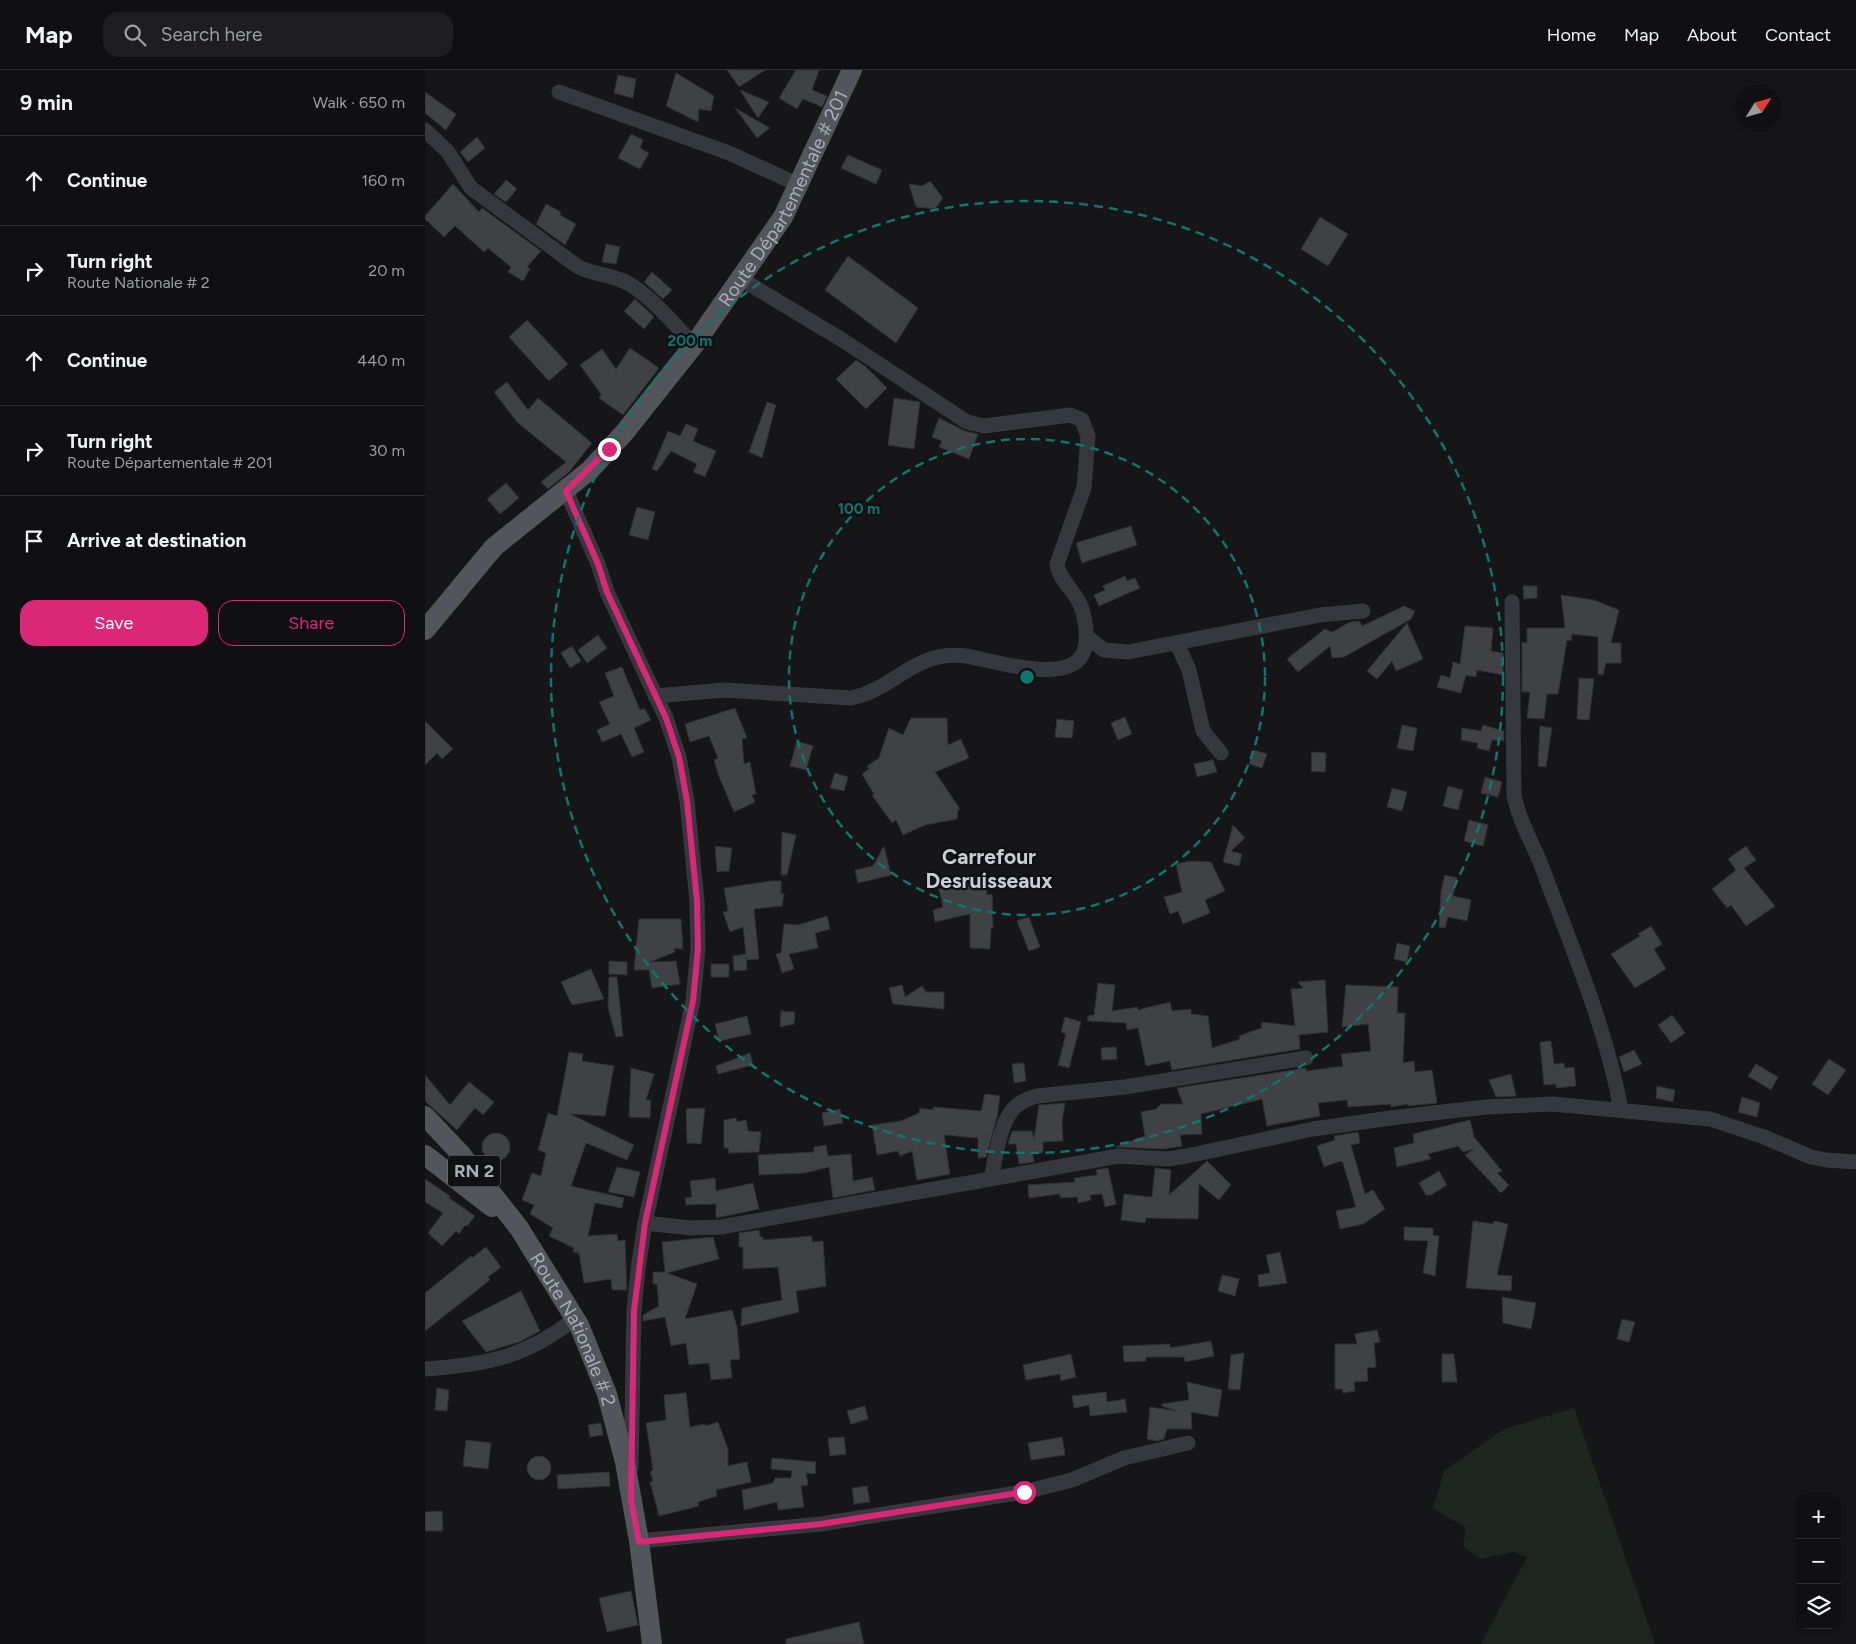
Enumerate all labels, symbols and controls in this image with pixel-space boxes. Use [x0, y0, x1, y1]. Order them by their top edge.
search box [103, 12, 453, 57]
text: Map [25, 20, 73, 49]
icon: search [121, 21, 149, 49]
text: Search here [161, 23, 262, 46]
text: Home [1547, 24, 1596, 46]
text: Map [1624, 24, 1659, 46]
text: About [1687, 24, 1737, 46]
text: Contact [1765, 24, 1831, 46]
north arrow [1736, 85, 1781, 130]
street label: Route Départementale # 201 [713, 86, 852, 311]
text: 9 min [20, 90, 73, 115]
text: Walk · 650 m [313, 93, 405, 112]
icon: ahead [20, 167, 48, 195]
text: Continue [67, 169, 147, 192]
text: 160 m [362, 171, 405, 190]
text: Turn right [67, 250, 153, 273]
icon: right [20, 257, 48, 285]
text: 20 m [368, 261, 405, 280]
text: Route Nationale # 2 [67, 273, 210, 292]
text: 200 m [668, 332, 712, 350]
icon: ahead [20, 347, 48, 375]
text: Continue [67, 349, 147, 372]
text: 440 m [357, 351, 405, 370]
text: Turn right [67, 430, 153, 453]
icon: right [20, 437, 48, 465]
route end [598, 438, 621, 461]
text: 30 m [368, 441, 405, 460]
text: Route Départementale # 201 [67, 453, 273, 472]
text: 100 m [838, 500, 880, 518]
icon: arrive [20, 527, 48, 555]
text: Arrive at destination [67, 529, 246, 552]
button: Save [20, 600, 208, 646]
button: Share [218, 600, 405, 646]
centre of rings [1018, 668, 1036, 686]
district label: Carrefour Desruisseaux [925, 844, 1053, 893]
road number: RN 2 [448, 1156, 500, 1186]
street label: Route Nationale # 2 [525, 1248, 621, 1409]
route start [1013, 1481, 1036, 1504]
map controls [1796, 1494, 1841, 1629]
button: + [1796, 1494, 1841, 1539]
button: − [1796, 1539, 1841, 1584]
button: layers [1796, 1584, 1841, 1629]

